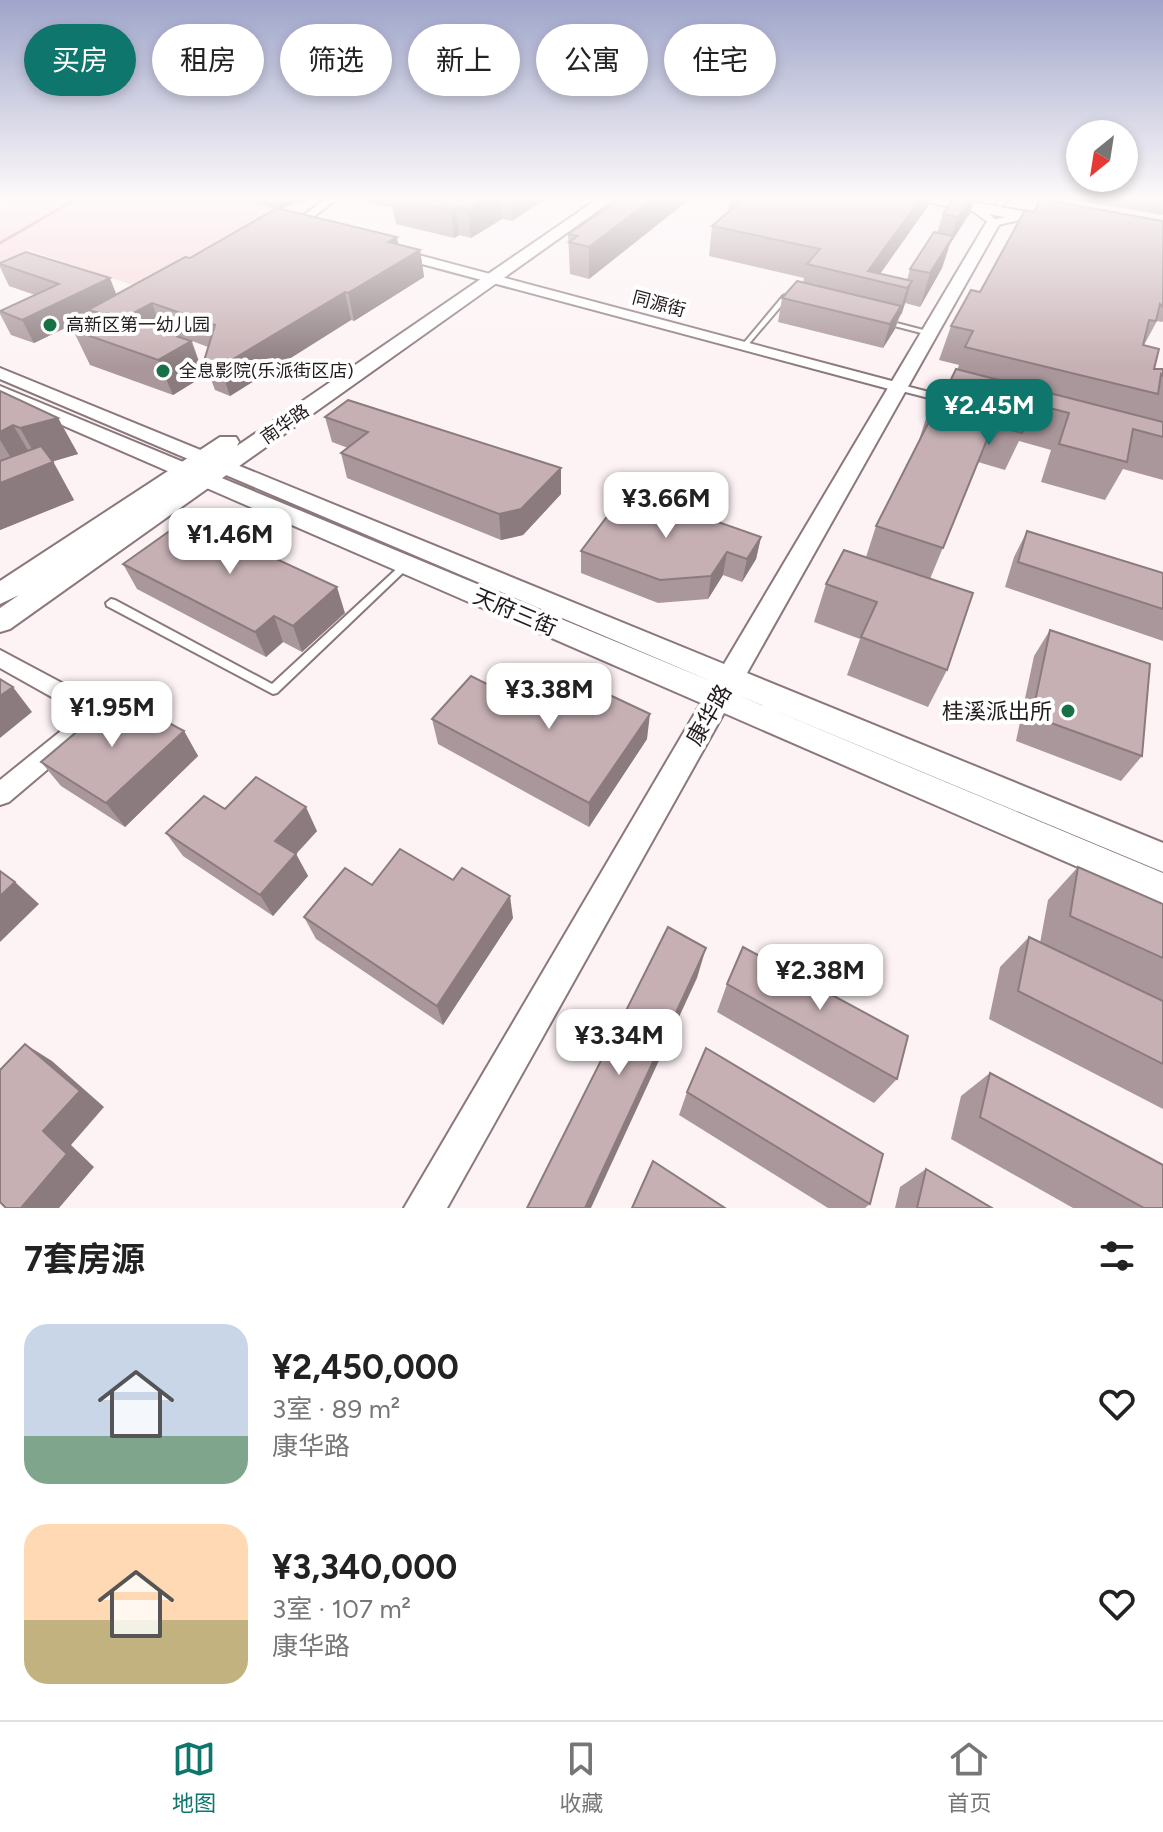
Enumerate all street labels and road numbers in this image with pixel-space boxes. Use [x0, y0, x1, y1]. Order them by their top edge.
street label: 同源街 [630, 286, 688, 322]
street label: 南华路 [257, 400, 313, 448]
street label: 天府三街 [469, 582, 561, 642]
street label: 康华路 [681, 680, 737, 750]

